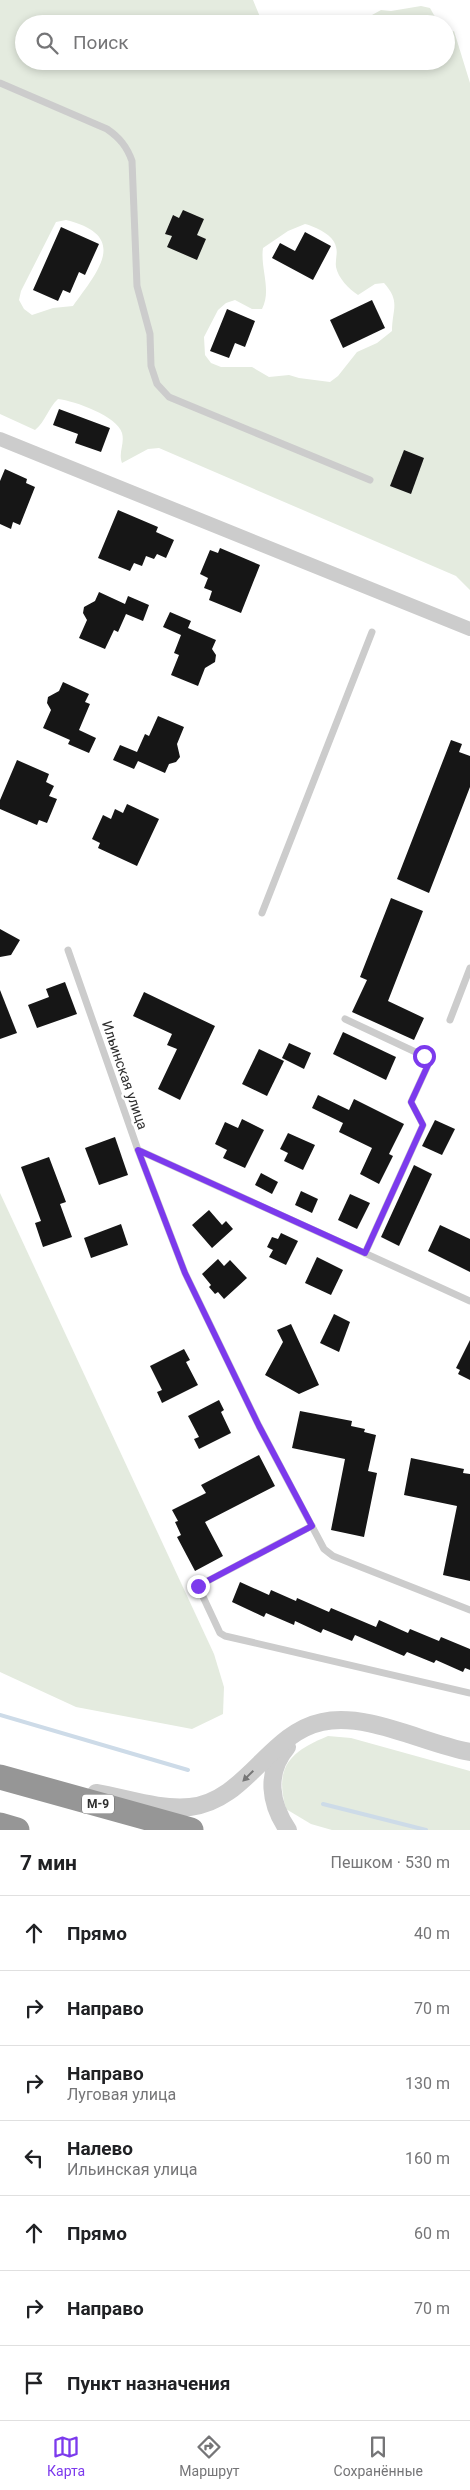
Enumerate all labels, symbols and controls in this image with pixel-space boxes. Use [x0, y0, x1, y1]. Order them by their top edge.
search box [15, 15, 455, 70]
icon: search [33, 29, 61, 57]
text: Поиск [73, 31, 129, 54]
street label: Ильинская улица [99, 1018, 151, 1132]
route start [413, 1045, 436, 1068]
route end [187, 1575, 210, 1598]
one-way arrow [242, 1770, 254, 1782]
road number: М-9 [82, 1795, 114, 1814]
text: 7 мин [20, 1851, 77, 1875]
text: Пешком · 530 m [331, 1853, 450, 1872]
icon: ahead [20, 1919, 48, 1947]
text: Прямо [67, 1922, 127, 1945]
text: 40 m [414, 1924, 450, 1943]
icon: right [20, 1994, 48, 2022]
text: Направо [67, 1997, 144, 2020]
text: 70 m [414, 1999, 450, 2018]
text: Направо [67, 2062, 144, 2085]
icon: right [20, 2069, 48, 2097]
text: 130 m [405, 2074, 450, 2093]
text: Луговая улица [67, 2085, 176, 2104]
text: Налево [67, 2137, 133, 2160]
icon: left [20, 2144, 48, 2172]
text: 160 m [405, 2149, 450, 2168]
text: Ильинская улица [67, 2160, 197, 2179]
icon: ahead [20, 2219, 48, 2247]
text: Прямо [67, 2222, 127, 2245]
text: 60 m [414, 2224, 450, 2243]
icon: right [20, 2294, 48, 2322]
text: Направо [67, 2297, 144, 2320]
text: 70 m [414, 2299, 450, 2318]
icon: arrive [20, 2369, 48, 2397]
text: Пункт назначения [67, 2372, 230, 2395]
tab: Карта [47, 2433, 85, 2479]
tab: Маршрут [179, 2433, 240, 2479]
tab: Сохранённые [334, 2433, 423, 2479]

